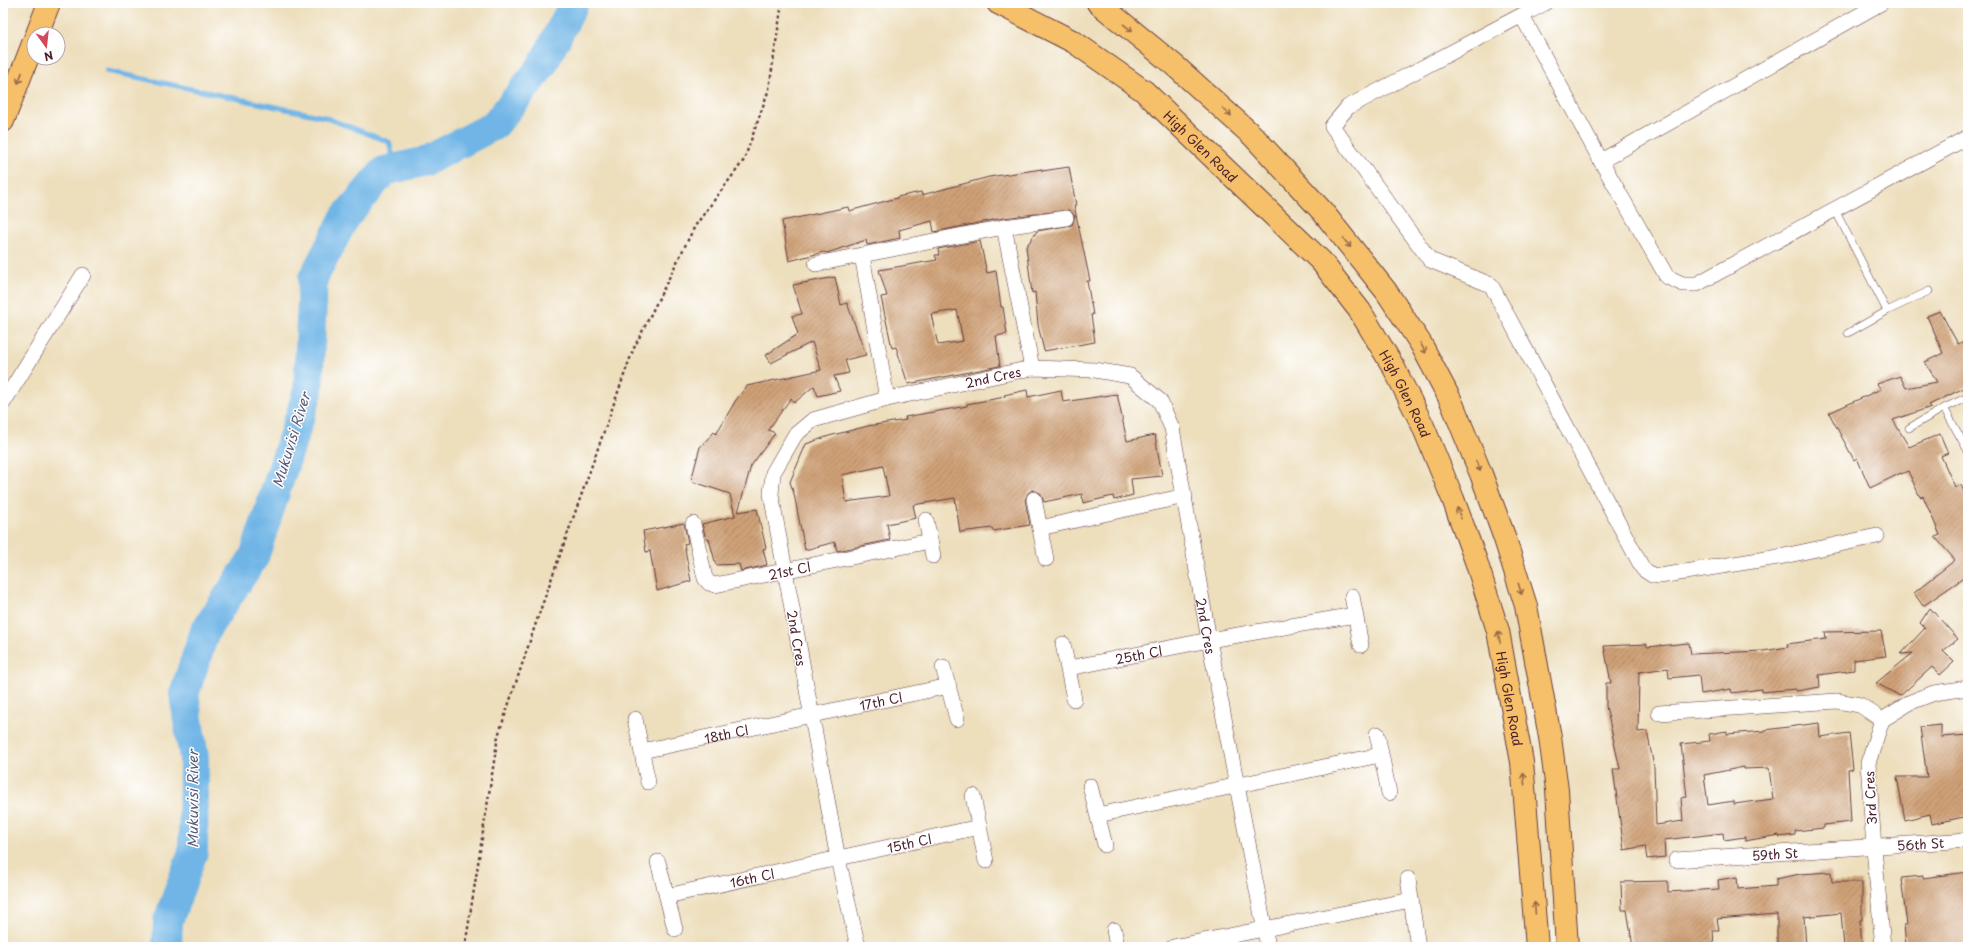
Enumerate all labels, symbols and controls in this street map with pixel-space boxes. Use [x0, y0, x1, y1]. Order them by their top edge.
one-way arrow [1123, 23, 1134, 32]
north arrow [26, 26, 66, 66]
text: N [42, 47, 55, 66]
one-way arrow [15, 71, 23, 83]
street label: High Glen Road [1160, 106, 1242, 186]
one-way arrow [1222, 108, 1232, 117]
one-way arrow [1343, 237, 1352, 248]
one-way arrow [1420, 342, 1428, 354]
street label: High Glen Road [1375, 346, 1436, 440]
street label: 2nd Cres [963, 361, 1023, 392]
water label: Mukuvisi River [267, 388, 316, 490]
one-way arrow [1474, 460, 1482, 472]
one-way arrow [1454, 508, 1462, 520]
street label: 21st Cl [767, 556, 812, 583]
one-way arrow [1517, 582, 1524, 595]
street label: 2nd Cres [1192, 596, 1221, 656]
street label: 2nd Cres [783, 609, 811, 668]
one-way arrow [1495, 631, 1503, 644]
street label: 25th Cl [1113, 640, 1164, 668]
street label: High Glen Road [1492, 649, 1528, 748]
street label: 17th Cl [857, 687, 904, 714]
street label: 18th Cl [702, 719, 750, 747]
water label: Mukuvisi River [182, 748, 203, 848]
street label: 3rd Cres [1859, 771, 1881, 825]
one-way arrow [1520, 773, 1528, 786]
street label: 15th Cl [885, 828, 933, 857]
street label: 56th St [1896, 832, 1945, 854]
street label: 59th St [1751, 842, 1798, 864]
street label: 16th Cl [728, 863, 776, 891]
one-way arrow [1531, 902, 1538, 915]

